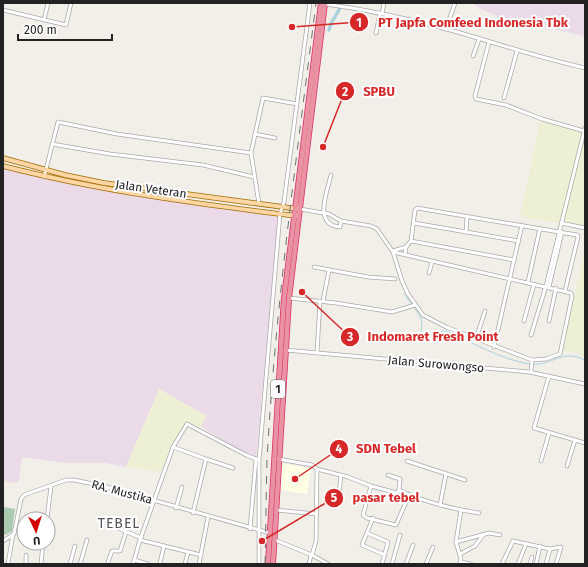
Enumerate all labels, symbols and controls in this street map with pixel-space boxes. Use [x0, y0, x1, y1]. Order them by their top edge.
callout: PT Japfa Comfeed Indonesia Tbk [349, 10, 576, 35]
text: PT Japfa Comfeed Indonesia Tbk [378, 15, 569, 30]
scale bar [18, 16, 112, 42]
text: 1 [356, 16, 362, 30]
text: 200 m [24, 23, 57, 37]
callout: SPBU [335, 79, 402, 104]
text: SPBU [363, 84, 395, 99]
text: 2 [342, 85, 348, 99]
street label: Jalan Veteran [115, 177, 187, 201]
callout: Indomaret Fresh Point [340, 324, 506, 349]
text: Indomaret Fresh Point [368, 329, 499, 344]
text: 3 [346, 330, 353, 344]
street label: Jalan Surowongso [387, 353, 485, 375]
road number: 1 [271, 380, 285, 398]
callout: SDN Tebel [329, 436, 424, 461]
text: SDN Tebel [356, 441, 416, 456]
text: 4 [336, 442, 343, 456]
street label: RA. Mustika [90, 477, 154, 507]
callout: pasar tebel [324, 485, 427, 510]
text: pasar tebel [353, 490, 420, 505]
text: 5 [331, 491, 338, 505]
north arrow [16, 511, 56, 551]
district label: TEBEL [98, 515, 140, 532]
text: U [33, 534, 41, 547]

